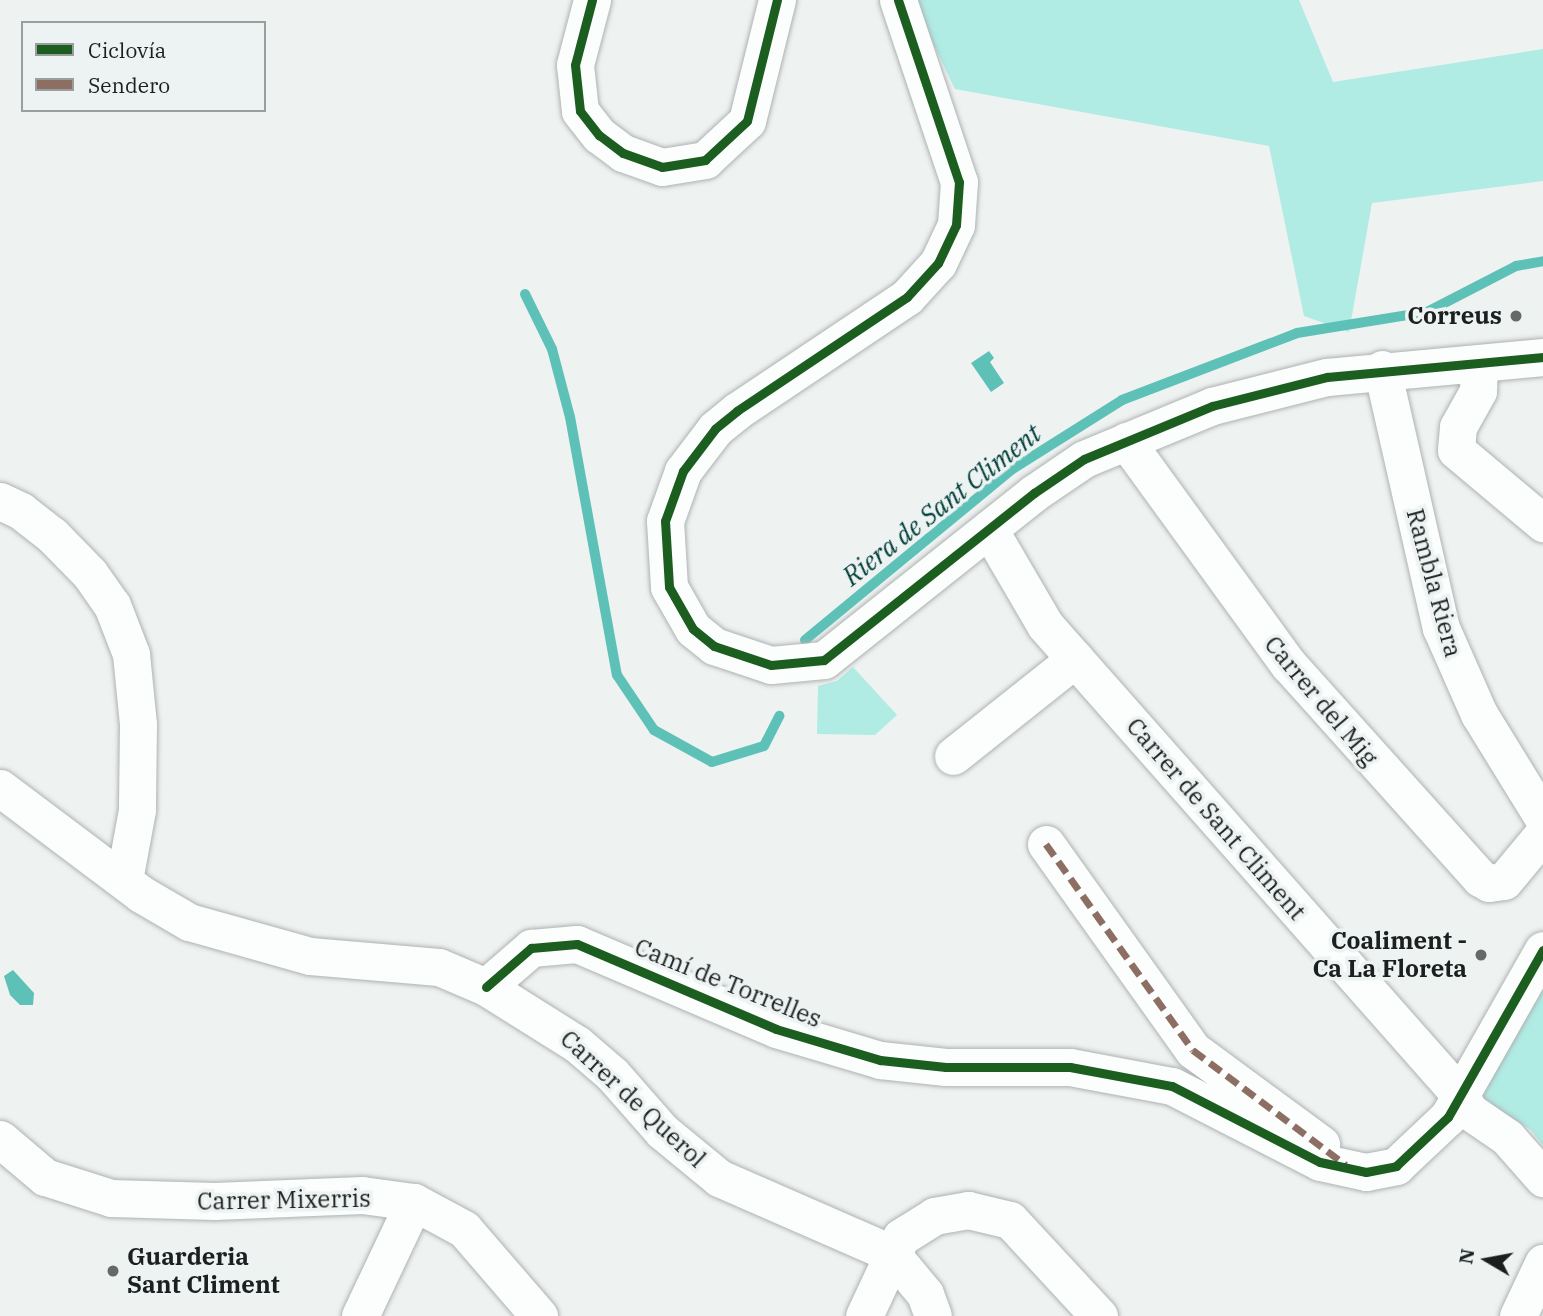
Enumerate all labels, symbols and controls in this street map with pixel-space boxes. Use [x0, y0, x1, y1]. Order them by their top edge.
legend [21, 21, 266, 112]
text: Ciclovía [88, 36, 166, 64]
text: Sendero [88, 71, 170, 99]
place label: Correus [1407, 302, 1502, 330]
marker: Correus [1508, 308, 1524, 324]
water label: Riera de Sant Climent [837, 418, 1047, 592]
street label: Rambla Riera [1400, 506, 1468, 660]
street label: Carrer del Mig [1258, 630, 1384, 772]
street label: Carrer de Sant Climent [1120, 712, 1312, 926]
place label: Coaliment - Ca La Floreta [1312, 927, 1467, 983]
street label: Camí de Torrelles [631, 932, 825, 1034]
marker: Coaliment - Ca La Floreta [1473, 947, 1489, 963]
street label: Carrer de Querol [554, 1024, 712, 1174]
street label: Carrer Mixerris [197, 1184, 371, 1216]
north arrow [1452, 1225, 1522, 1295]
place label: Guarderia Sant Climent [127, 1243, 280, 1299]
text: N [1453, 1247, 1479, 1266]
marker: Guarderia Sant Climent [105, 1263, 121, 1279]

